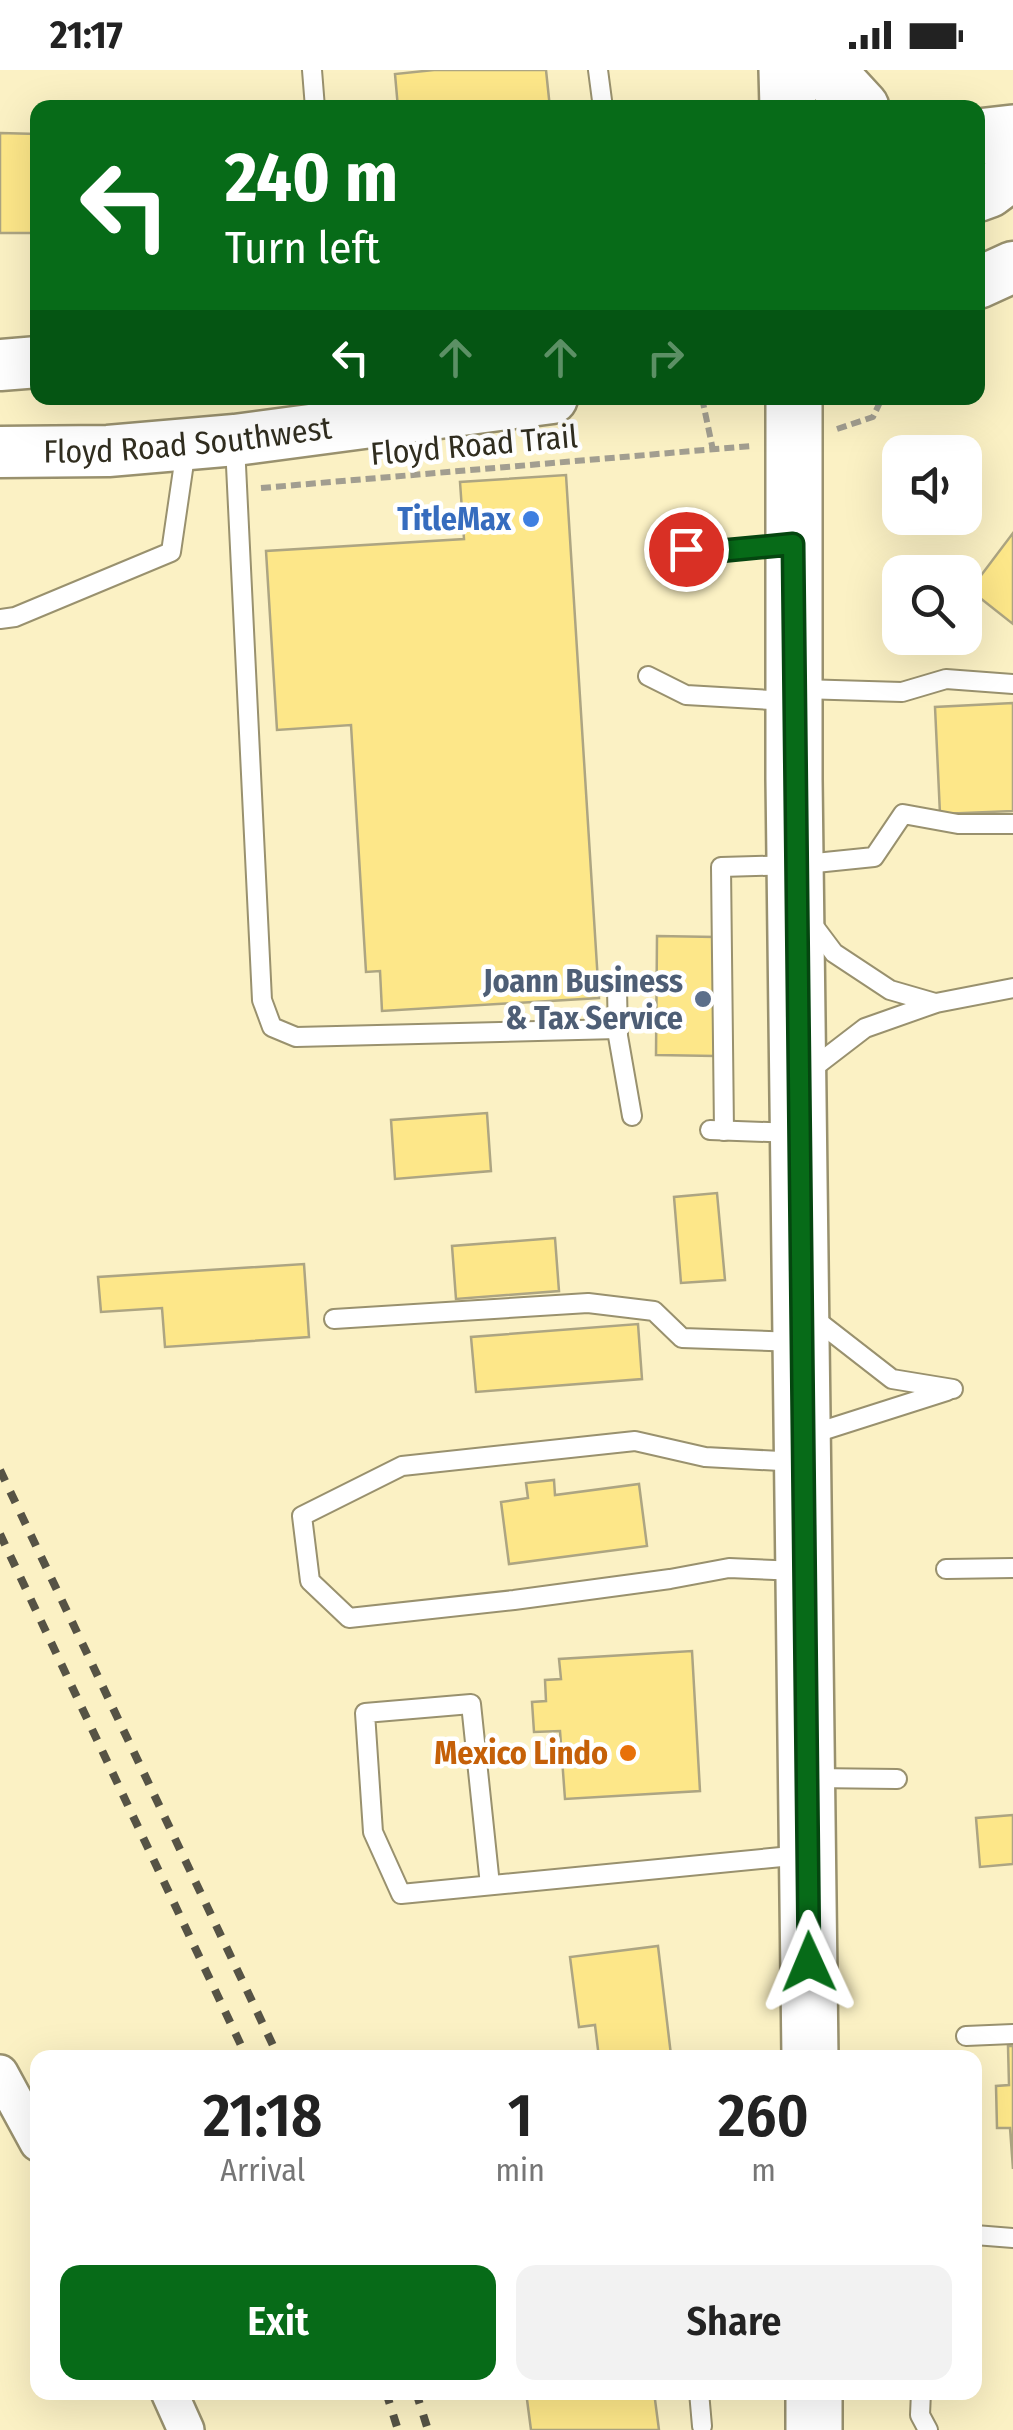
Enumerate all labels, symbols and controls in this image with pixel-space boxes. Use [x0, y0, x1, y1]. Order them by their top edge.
text: 21:17 [50, 12, 123, 58]
text: 240 m [225, 136, 398, 220]
icon: left [60, 140, 190, 270]
text: Turn left [225, 221, 380, 275]
icon: left [323, 330, 378, 385]
icon: ahead [428, 330, 483, 385]
icon: ahead [533, 330, 588, 385]
icon: right [638, 330, 693, 385]
street label: Floyd Road Southwest [43, 408, 334, 471]
street label: Floyd Road Trail [369, 417, 579, 473]
map controls [882, 435, 982, 655]
button: sound [882, 435, 982, 535]
place label: TitleMax [397, 500, 512, 538]
pin [644, 507, 729, 592]
marker: TitleMax [520, 508, 542, 530]
icon: arrive [659, 522, 714, 577]
button: search [882, 555, 982, 655]
place label: Joann Business & Tax Service [482, 962, 683, 1037]
marker: Joann Business & Tax Service [692, 988, 714, 1010]
place label: Mexico Lindo [434, 1734, 608, 1772]
marker: Mexico Lindo [617, 1742, 639, 1764]
position arrow [757, 1910, 861, 2014]
text: 21:18 [203, 2080, 322, 2152]
text: 1 [508, 2080, 533, 2152]
text: 260 [718, 2080, 809, 2152]
text: Arrival [220, 2151, 305, 2189]
text: min [495, 2151, 545, 2189]
text: m [751, 2151, 776, 2189]
button: Exit [60, 2265, 496, 2380]
button: Share [516, 2265, 952, 2380]

